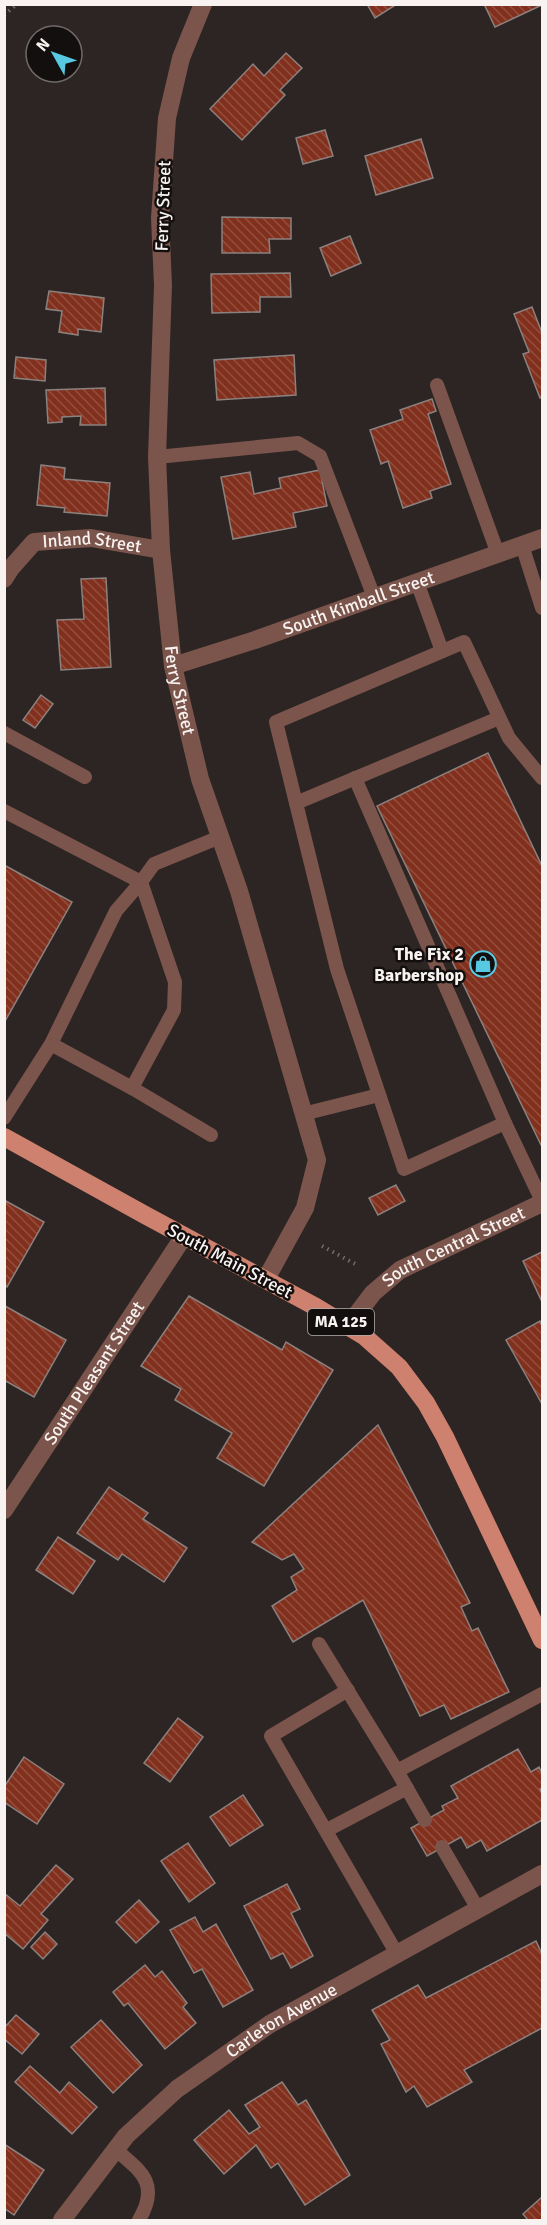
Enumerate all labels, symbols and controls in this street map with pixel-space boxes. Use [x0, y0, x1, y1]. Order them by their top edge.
north arrow [24, 24, 84, 84]
text: N [32, 34, 55, 56]
street label: Ferry Street [150, 160, 176, 252]
street label: Inland Street [42, 527, 143, 557]
street label: South Kimball Street [280, 566, 437, 640]
street label: Ferry Street [160, 644, 200, 737]
place label: The Fix 2 Barbershop [374, 943, 464, 986]
shop icon: The Fix 2 Barbershop [468, 949, 498, 979]
street label: South Central Street [377, 1202, 528, 1292]
street label: South Main Street [164, 1219, 296, 1303]
street label: South Pleasant Street [39, 1297, 149, 1449]
road number: MA 125 [308, 1309, 374, 1335]
street label: Carleton Avenue [221, 1978, 341, 2063]

